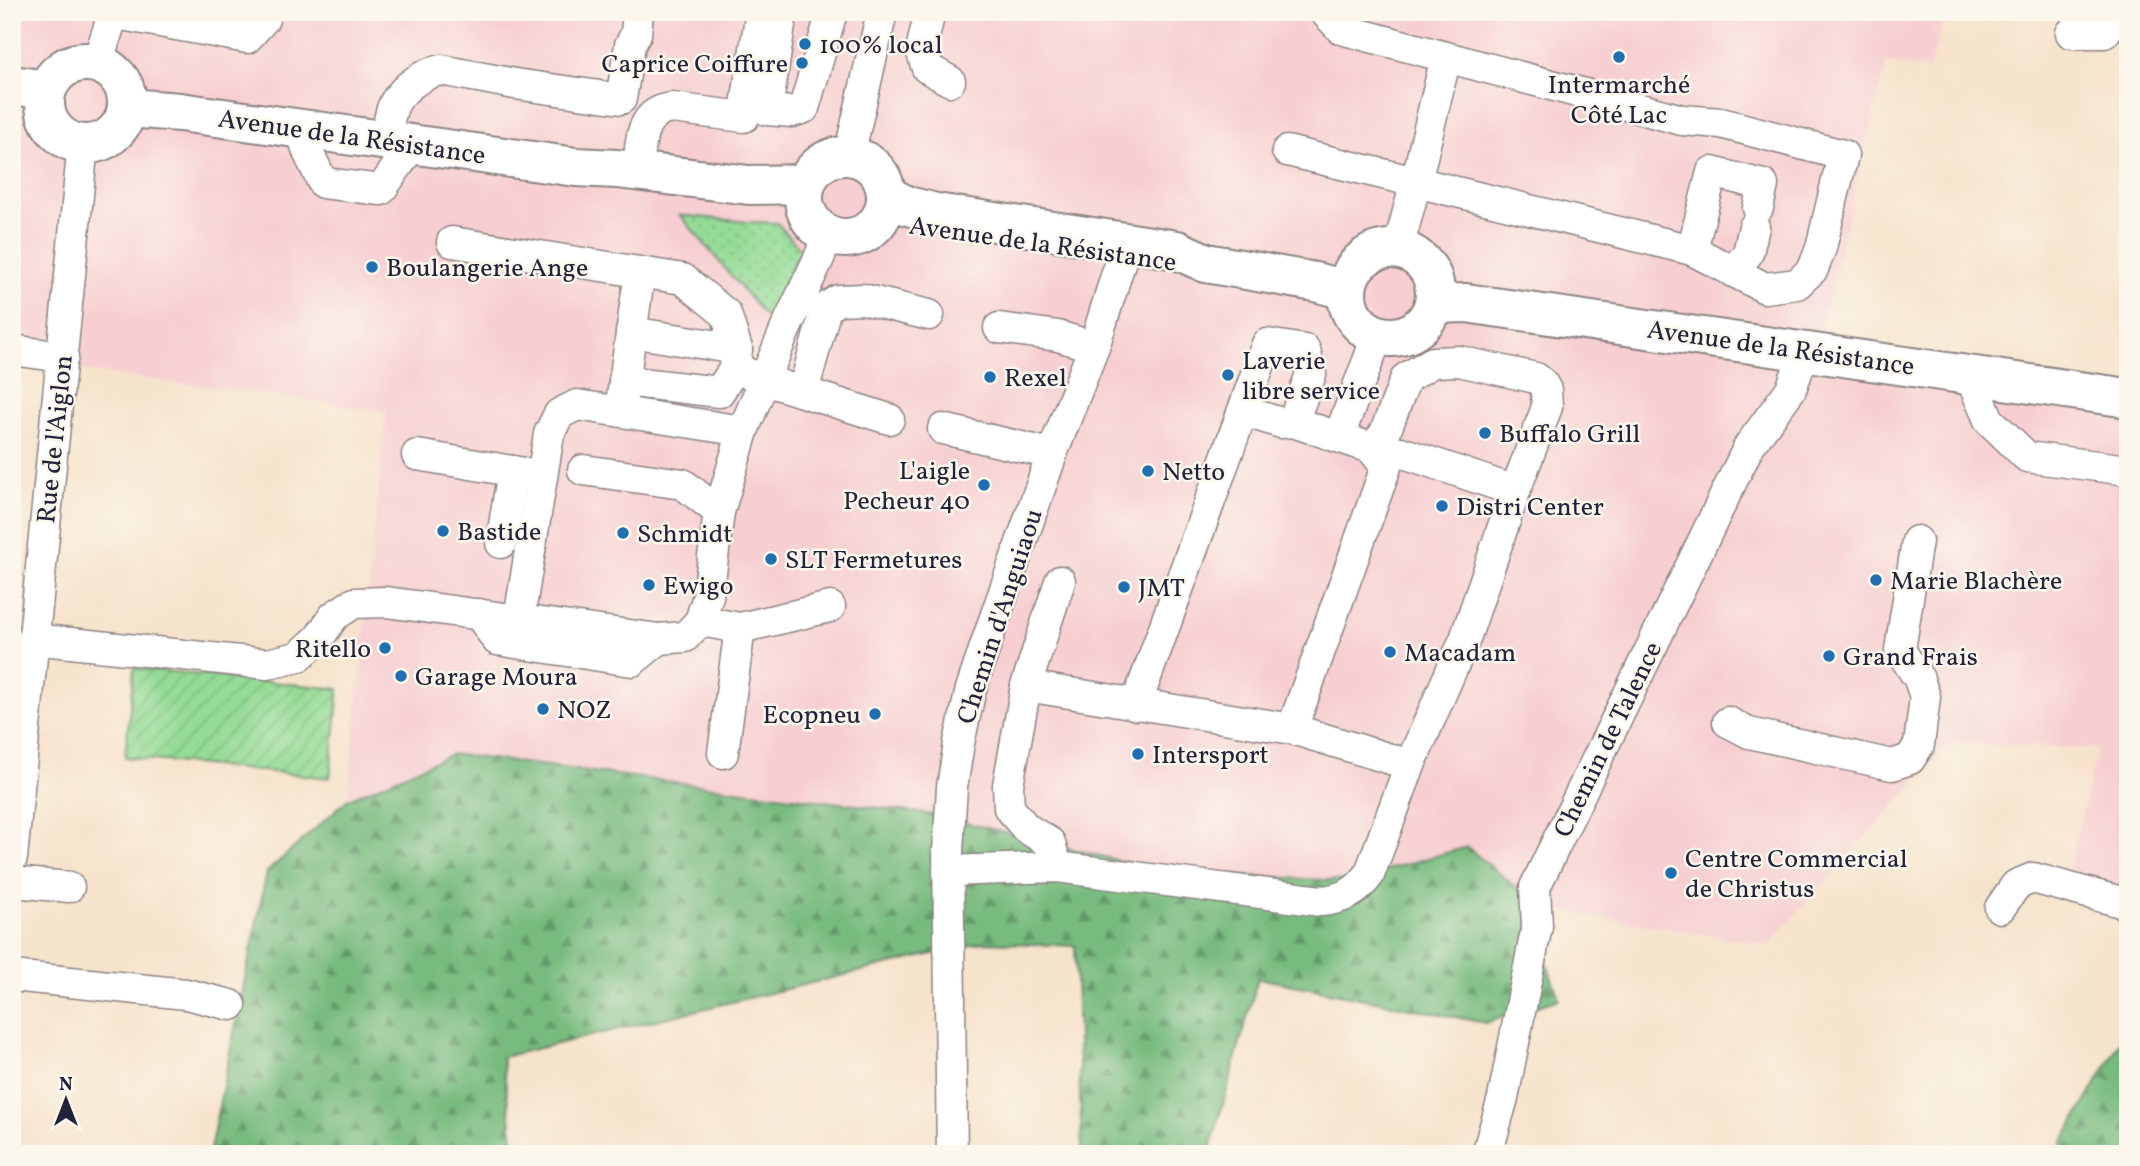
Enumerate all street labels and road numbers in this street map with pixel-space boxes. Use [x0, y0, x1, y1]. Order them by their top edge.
street label: Avenue de la Résistance [216, 101, 488, 175]
street label: Avenue de la Résistance [907, 208, 1179, 282]
street label: Avenue de la Résistance [1645, 312, 1917, 386]
street label: Rue de l'Aiglon [29, 353, 83, 525]
street label: Chemin d'Anguiaou [949, 504, 1053, 729]
street label: Chemin de Talence [1546, 636, 1672, 844]

